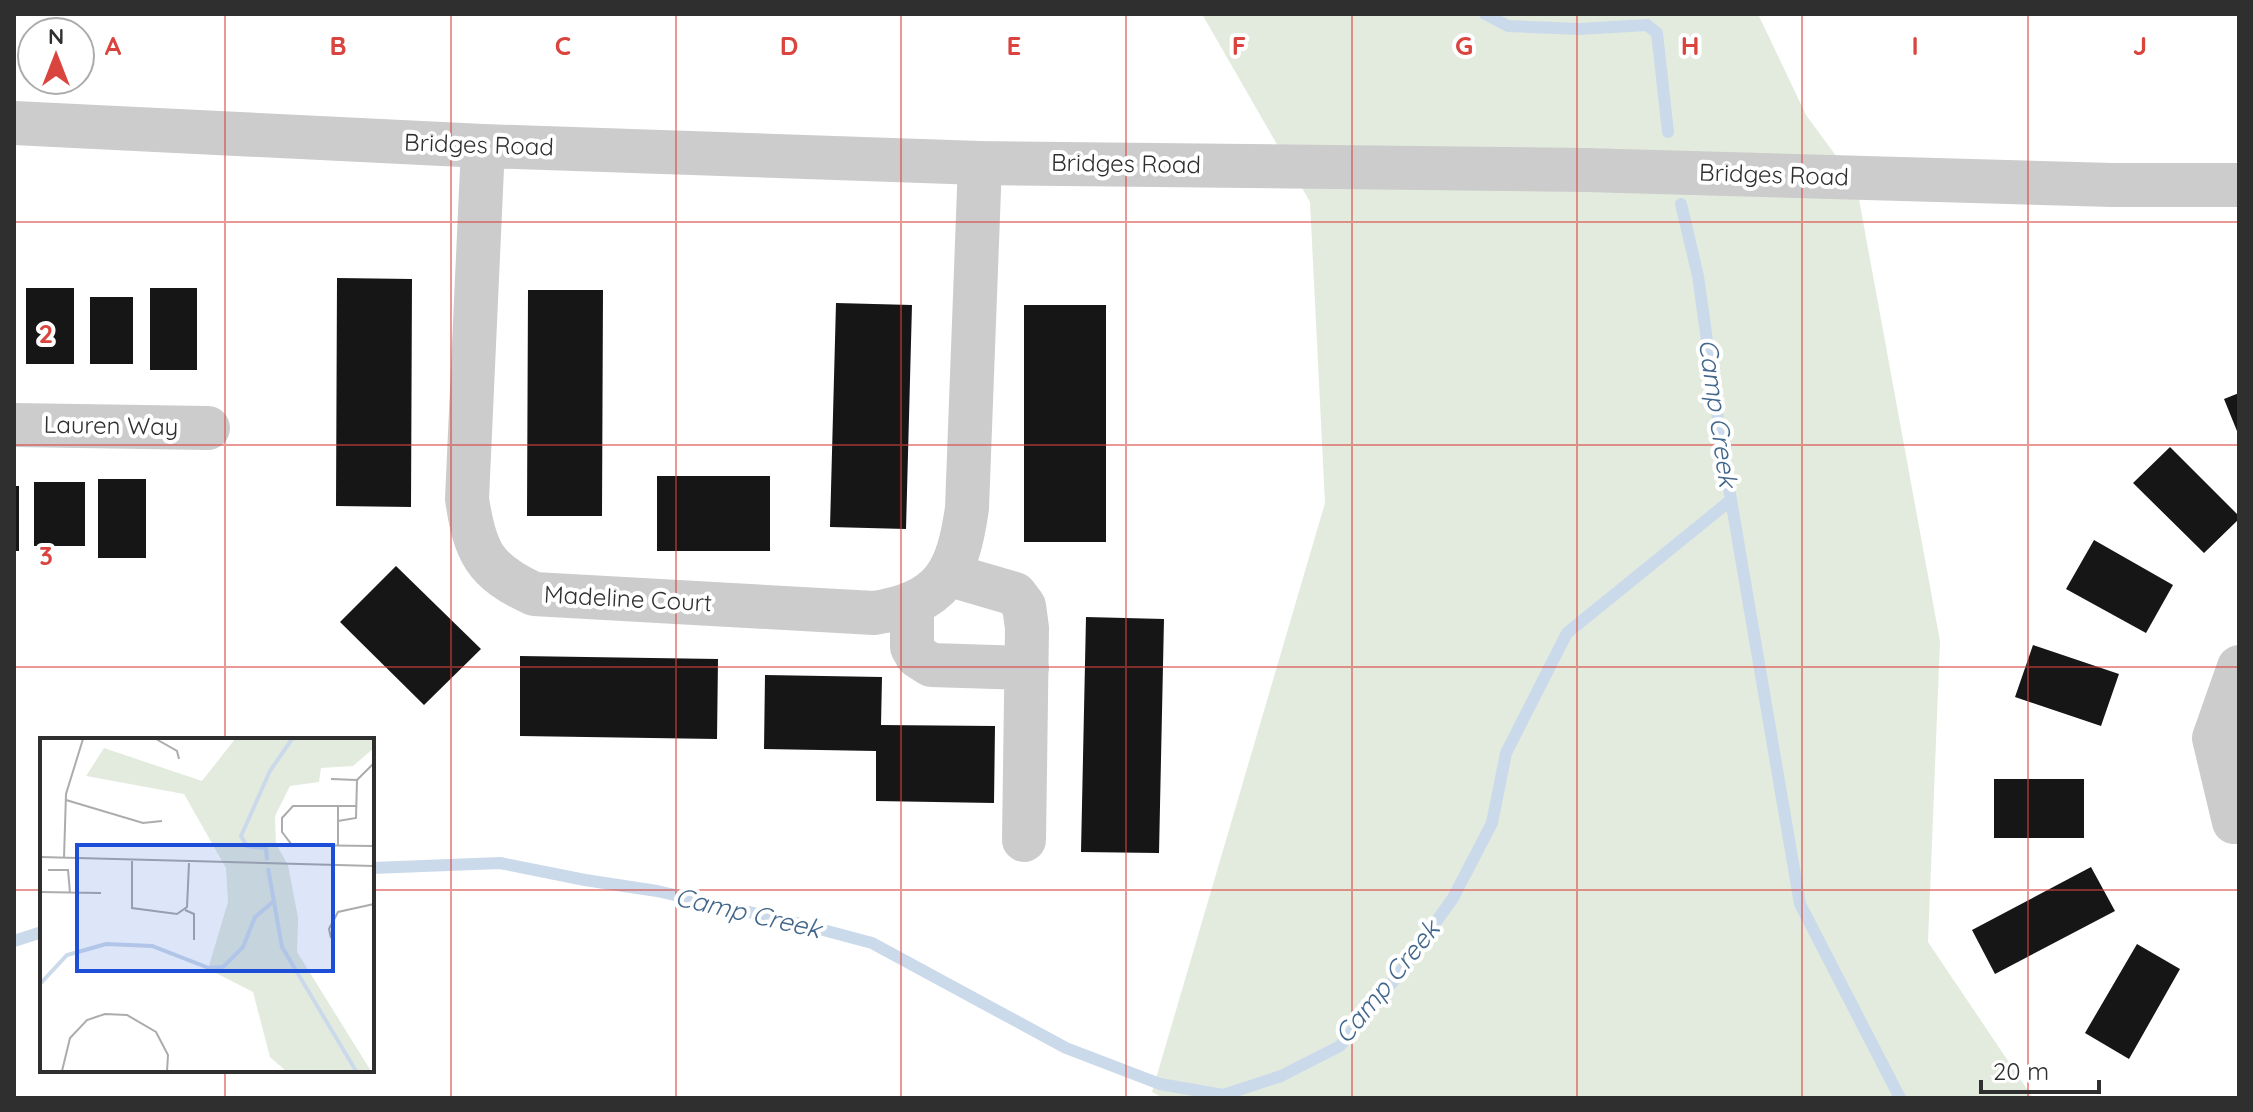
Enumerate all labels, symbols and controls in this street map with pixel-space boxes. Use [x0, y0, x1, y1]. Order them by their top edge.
north arrow [16, 16, 96, 96]
text: N [48, 22, 64, 50]
text: A [105, 29, 122, 62]
text: B [329, 29, 347, 62]
text: C [555, 29, 571, 62]
text: D [780, 29, 798, 62]
text: E [1007, 29, 1021, 62]
text: F [1232, 29, 1246, 62]
text: G [1455, 29, 1473, 62]
text: H [1681, 29, 1699, 62]
text: I [1911, 29, 1919, 62]
text: J [2133, 29, 2147, 62]
street label: Bridges Road [404, 126, 554, 162]
street label: Bridges Road [1051, 147, 1201, 179]
street label: Bridges Road [1699, 156, 1849, 192]
text: 2 [39, 317, 53, 350]
water label: Camp Creek [1692, 337, 1745, 491]
street label: Lauren Way [43, 409, 179, 441]
text: 3 [39, 539, 53, 572]
street label: Madeline Court [543, 579, 713, 617]
inset map [40, 738, 374, 1072]
water label: Camp Creek [672, 880, 826, 946]
water label: Camp Creek [1327, 912, 1448, 1050]
scale bar [1981, 1044, 2099, 1094]
text: 20 m [1993, 1056, 2049, 1086]

